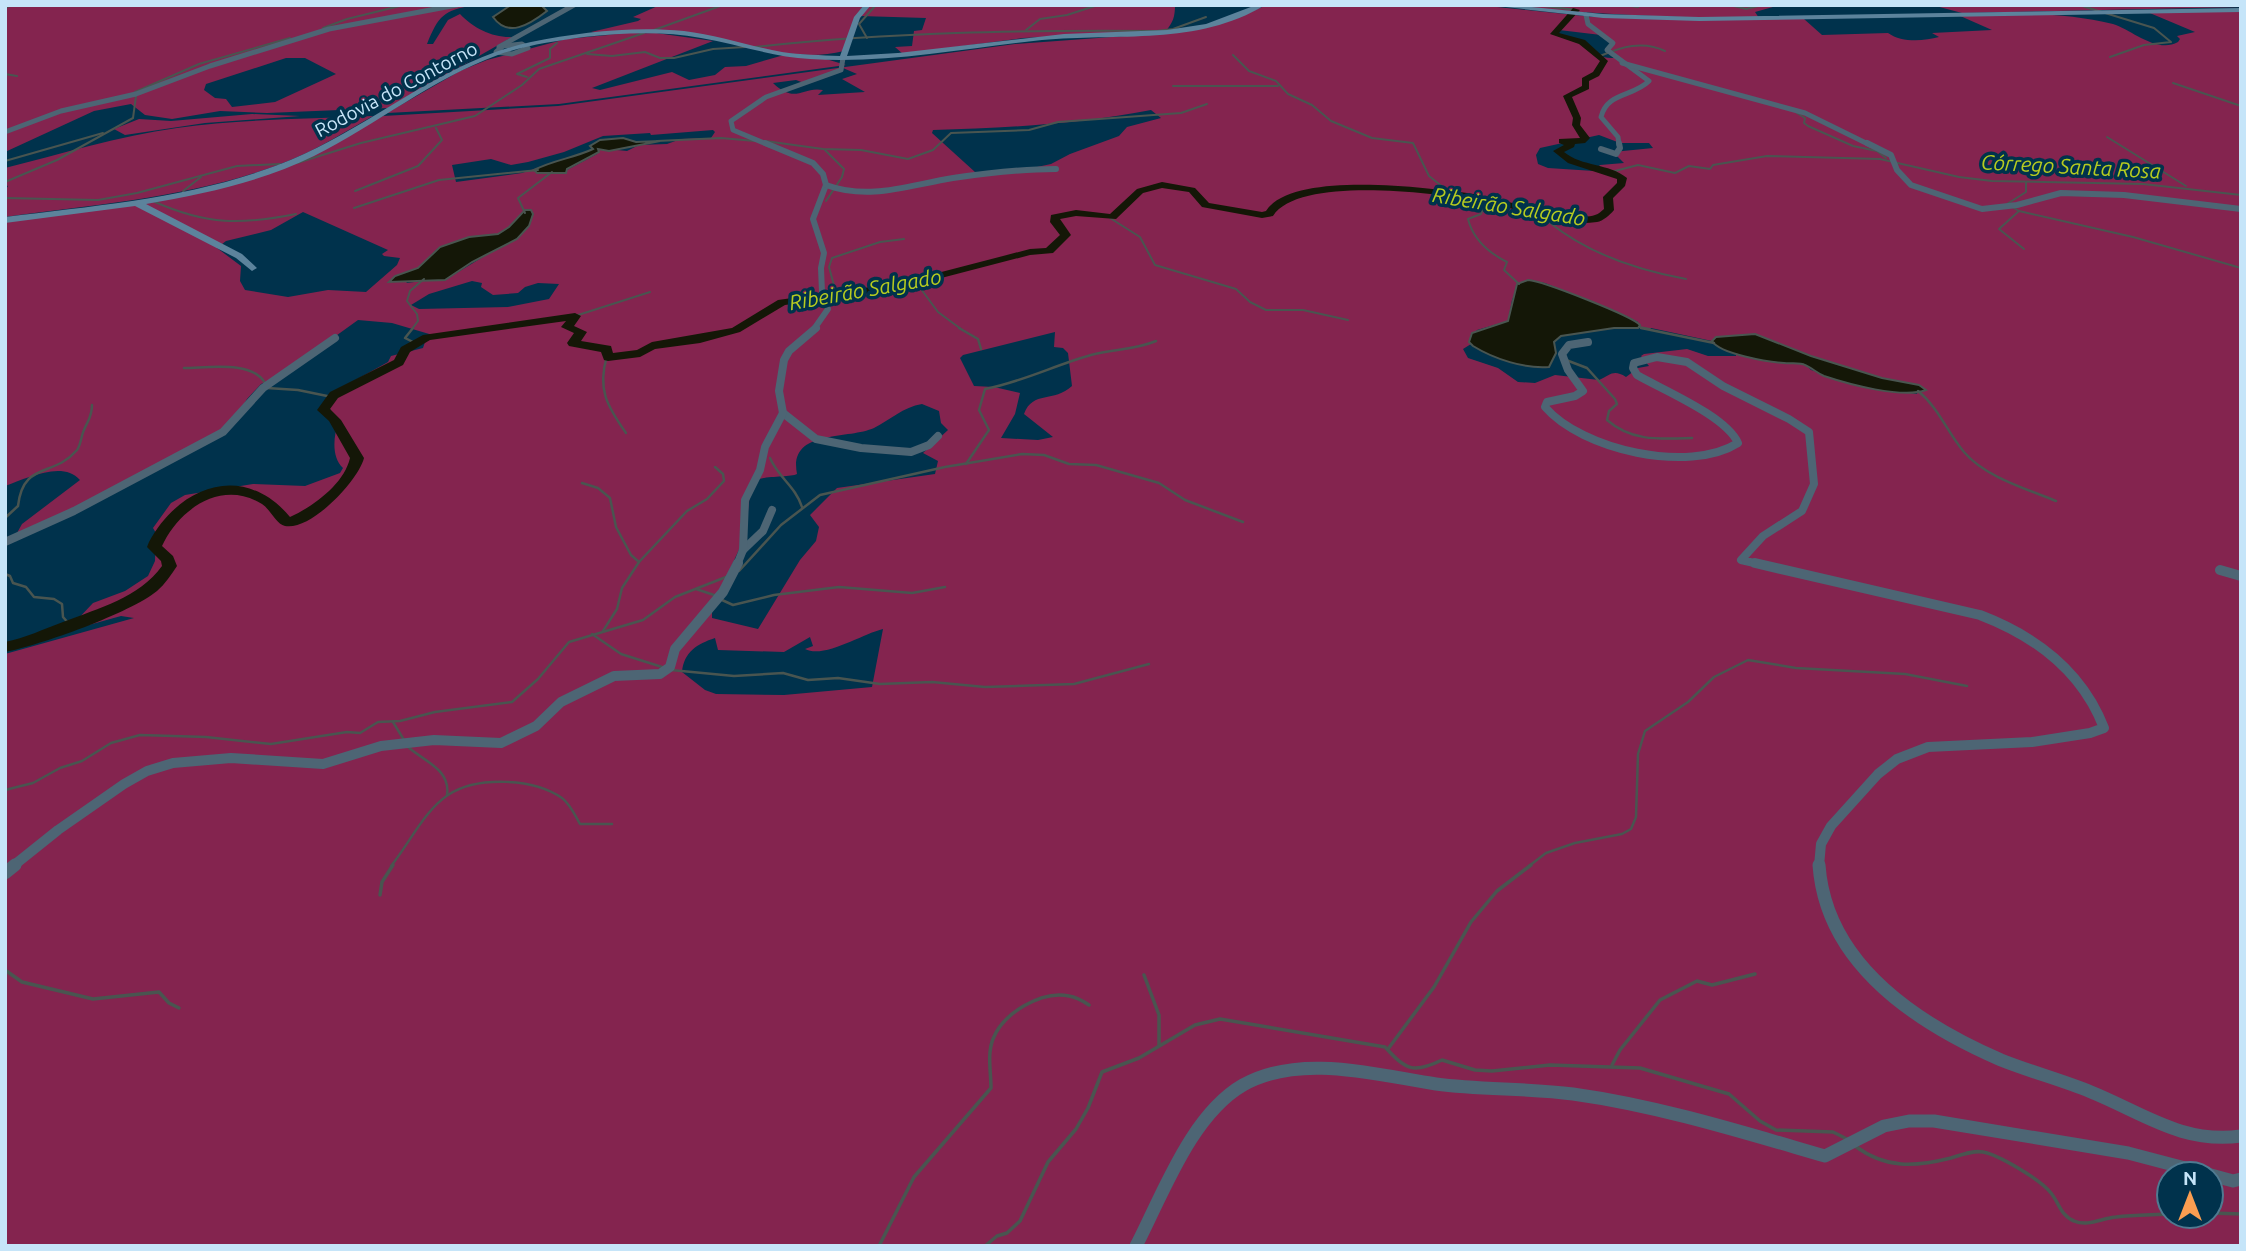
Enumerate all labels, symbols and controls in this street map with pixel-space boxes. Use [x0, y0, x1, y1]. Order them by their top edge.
street label: Rodovia do Contorno [311, 37, 481, 141]
water label: Córrego Santa Rosa [1980, 149, 2162, 183]
water label: Ribeirão Salgado [1431, 182, 1587, 230]
water label: Ribeirão Salgado [787, 264, 943, 314]
north arrow [2155, 1160, 2225, 1230]
text: N [2183, 1167, 2197, 1189]

